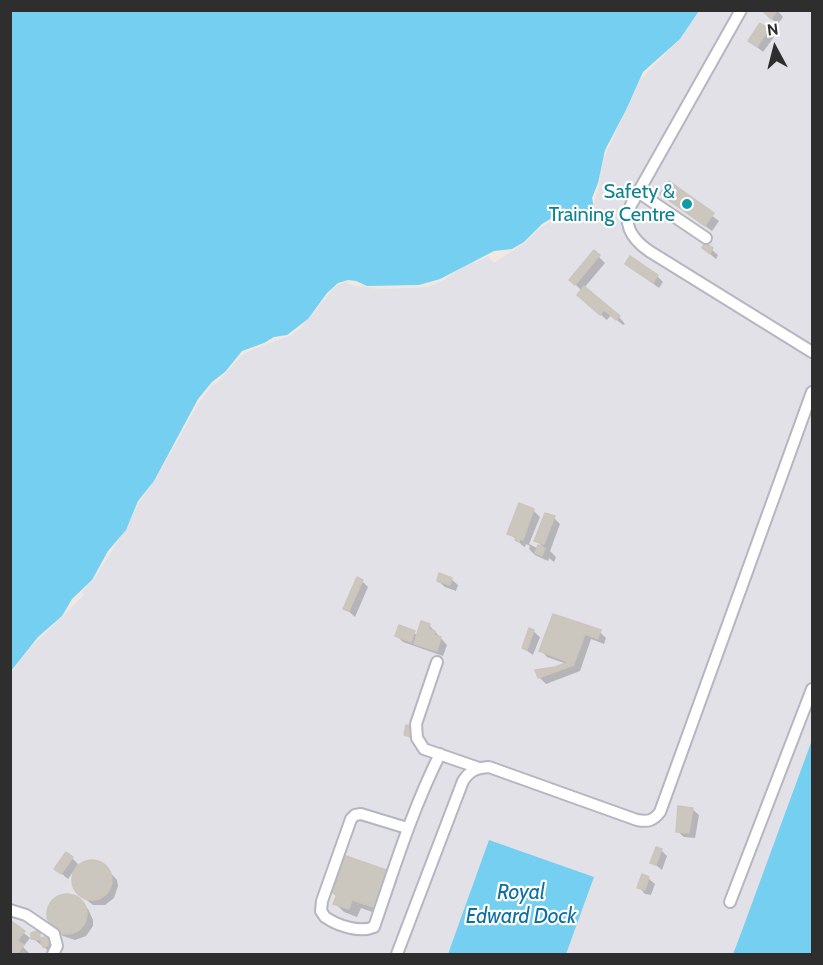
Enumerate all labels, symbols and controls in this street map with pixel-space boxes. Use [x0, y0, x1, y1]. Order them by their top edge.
north arrow [745, 18, 805, 78]
text: N [766, 20, 780, 40]
place label: Safety & Training Centre [549, 180, 675, 227]
marker: Safety & Training Centre [680, 197, 694, 211]
water label: Royal Edward Dock [466, 880, 576, 930]

